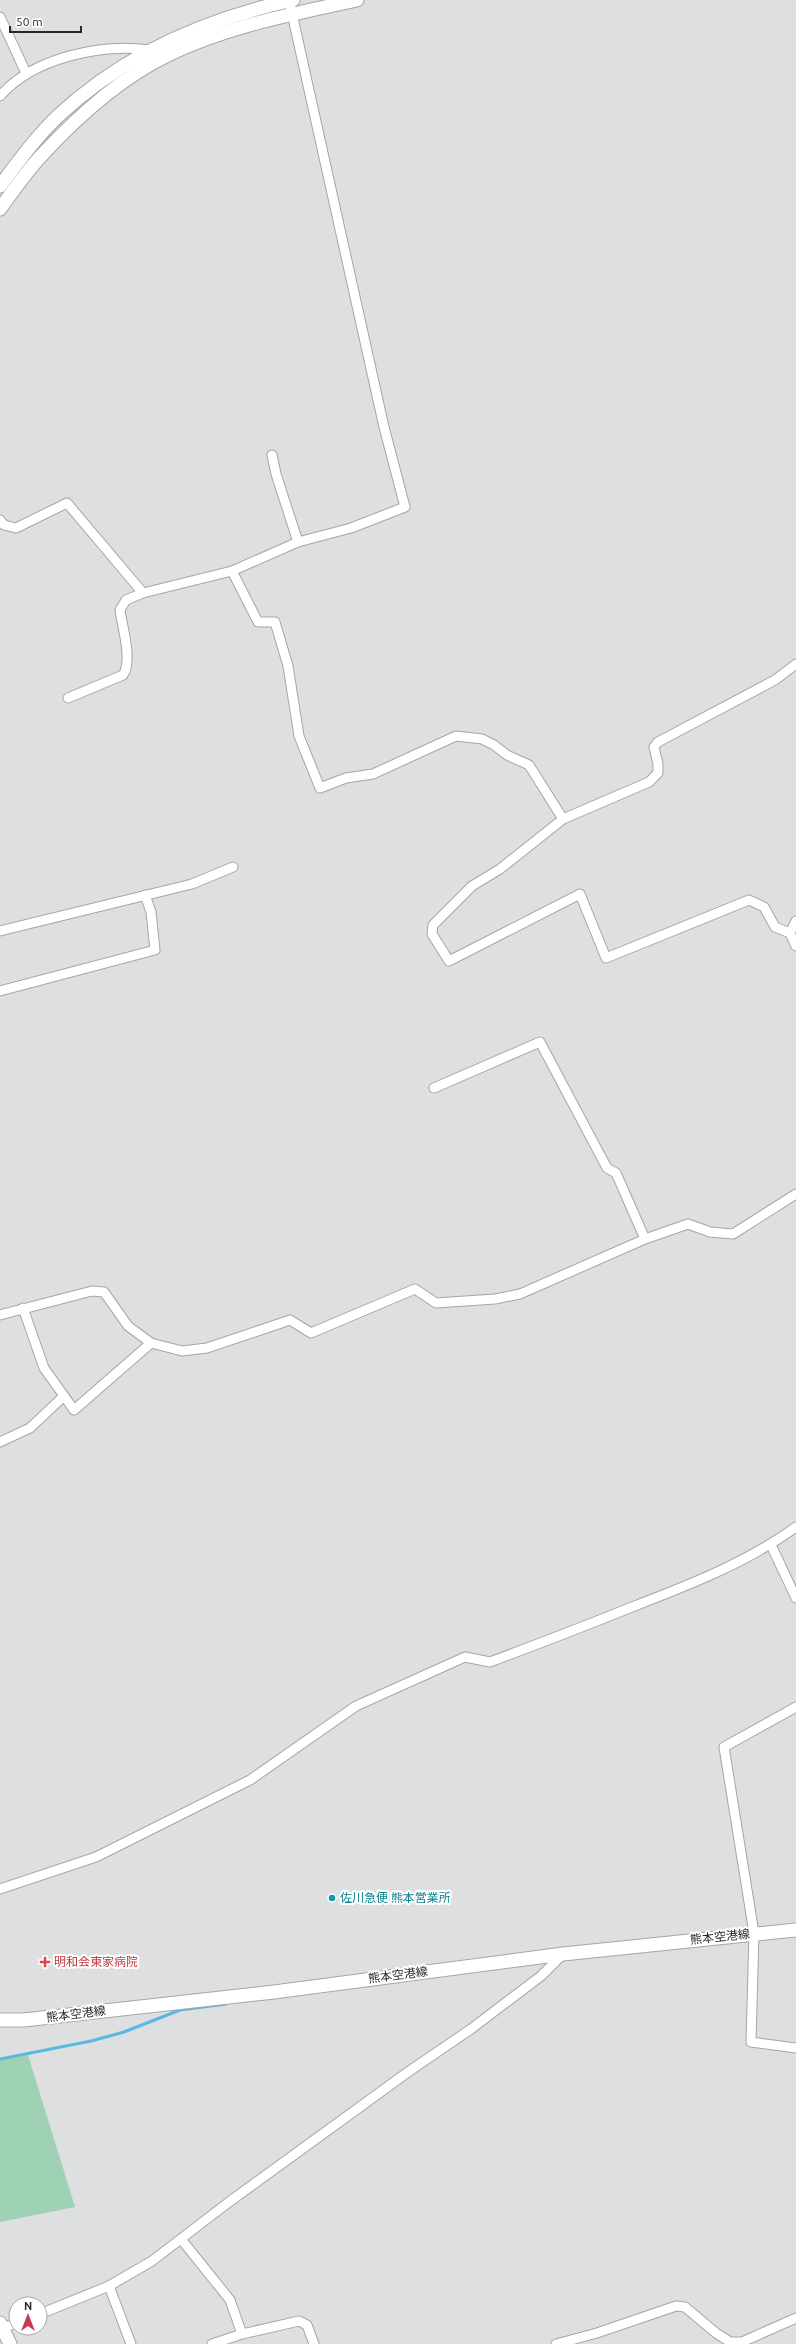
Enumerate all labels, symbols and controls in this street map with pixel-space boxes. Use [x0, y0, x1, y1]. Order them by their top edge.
scale bar [10, 8, 81, 34]
text: 50 m [16, 15, 43, 28]
place label: 佐川急便 熊本営業所 [340, 1891, 451, 1904]
marker: 佐川急便 熊本営業所 [327, 1893, 337, 1903]
street label: 熊本空港線 [689, 1927, 750, 1946]
place label: 明和会東家病院 [54, 1955, 138, 1968]
marker: 明和会東家病院 [39, 1956, 51, 1968]
street label: 熊本空港線 [367, 1964, 429, 1985]
street label: 熊本空港線 [45, 2003, 107, 2024]
north arrow [8, 2296, 48, 2336]
text: N [24, 2300, 32, 2312]

